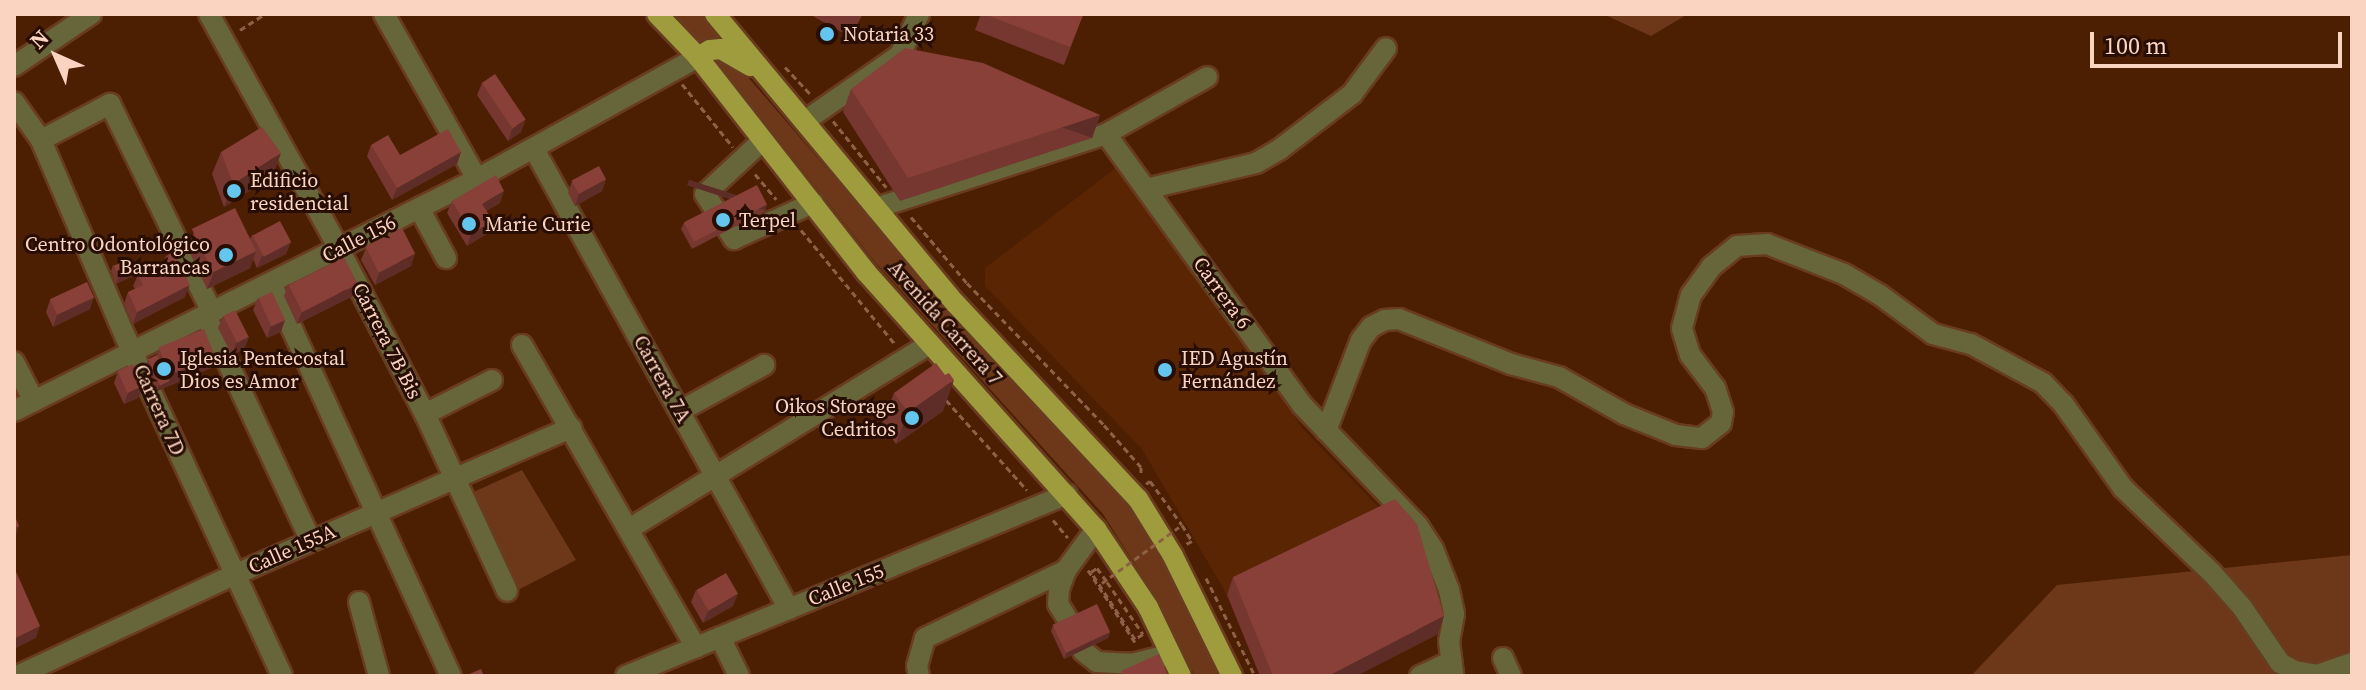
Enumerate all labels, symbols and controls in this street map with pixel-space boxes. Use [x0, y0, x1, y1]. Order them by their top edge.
north arrow [16, 16, 96, 96]
scale bar [2094, 16, 2346, 66]
place label: Notaria 33 [843, 22, 934, 46]
text: N [23, 23, 55, 55]
marker: Notaria 33 [818, 25, 836, 43]
text: 100 m [2104, 29, 2167, 62]
place label: Edificio residencial [250, 168, 349, 215]
marker: Edificio residencial [225, 182, 243, 200]
place label: Terpel [739, 208, 796, 232]
street label: Calle 156 [318, 210, 400, 268]
marker: Terpel [714, 211, 732, 229]
place label: Marie Curie [485, 212, 591, 236]
marker: Marie Curie [460, 215, 478, 233]
place label: Centro Odontológico Barrancas [25, 232, 210, 279]
marker: Centro Odontológico Barrancas [217, 246, 235, 264]
street label: Carrera 6 [1188, 252, 1256, 334]
street label: Avenida Carrera 7 [883, 256, 1007, 390]
street label: Carrera 7B Bis [347, 279, 427, 403]
street label: Carrera 7A [628, 331, 696, 427]
place label: Iglesia Pentecostal Dios es Amor [180, 346, 345, 393]
place label: IED Agustín Fernández [1181, 346, 1288, 393]
marker: Iglesia Pentecostal Dios es Amor [155, 360, 173, 378]
street label: Carrera 7D [128, 361, 190, 459]
marker: IED Agustín Fernández [1156, 361, 1174, 379]
place label: Oikos Storage Cedritos [775, 394, 896, 441]
marker: Oikos Storage Cedritos [903, 409, 921, 427]
street label: Calle 155A [245, 519, 339, 579]
street label: Calle 155 [805, 559, 887, 611]

